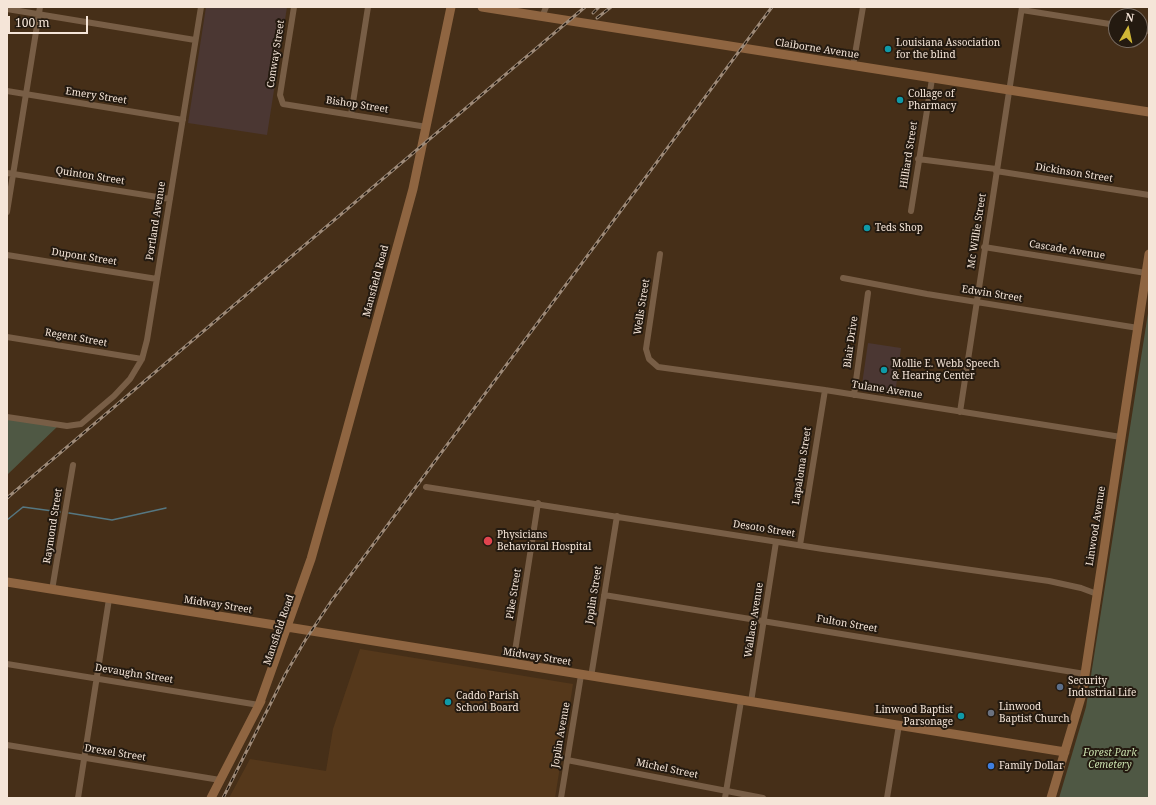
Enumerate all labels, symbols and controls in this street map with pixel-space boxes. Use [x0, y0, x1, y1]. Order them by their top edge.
scale bar [10, 8, 90, 34]
north arrow [1108, 8, 1148, 48]
text: N [1124, 9, 1135, 25]
text: 100 m [15, 14, 50, 31]
street label: Conway Street [265, 19, 287, 89]
street label: Claiborne Avenue [774, 36, 860, 62]
place label: Louisiana Association for the blind [896, 37, 1000, 60]
marker: Louisiana Association for the blind [883, 44, 893, 54]
street label: Emery Street [65, 85, 127, 107]
place label: Collage of Pharmacy [908, 88, 956, 112]
street label: Bishop Street [325, 94, 389, 116]
marker: Collage of Pharmacy [895, 95, 905, 105]
street label: Hilliard Street [898, 121, 920, 189]
street label: Dickinson Street [1034, 161, 1114, 185]
street label: Quinton Street [55, 165, 125, 187]
street label: Portland Avenue [144, 181, 168, 261]
street label: Mc Willie Street [965, 193, 989, 269]
place label: Teds Shop [875, 222, 923, 234]
marker: Teds Shop [862, 223, 872, 233]
street label: Cascade Avenue [1028, 238, 1106, 262]
street label: Mansfield Road [361, 244, 391, 318]
street label: Dupont Street [50, 246, 118, 268]
street label: Wells Street [632, 278, 652, 336]
street label: Edwin Street [961, 283, 1023, 305]
street label: Blair Drive [841, 315, 861, 369]
street label: Regent Street [44, 327, 108, 349]
place label: Mollie E. Webb Speech & Hearing Center [892, 358, 999, 382]
marker: Mollie E. Webb Speech & Hearing Center [879, 365, 889, 375]
street label: Tulane Avenue [851, 378, 923, 402]
street label: Lapaloma Street [790, 427, 814, 505]
street label: Linwood Avenue [1084, 485, 1108, 567]
street label: Raymond Street [41, 488, 65, 564]
street label: Desoto Street [732, 518, 796, 540]
place label: Physicians Behavioral Hospital [497, 529, 591, 552]
marker: Physicians Behavioral Hospital [482, 535, 494, 547]
street label: Joplin Street [583, 565, 605, 625]
street label: Pike Street [504, 568, 524, 620]
street label: Wallace Avenue [742, 582, 766, 658]
street label: Mansfield Road [261, 593, 297, 667]
street label: Midway Street [183, 594, 253, 616]
street label: Fulton Street [816, 613, 878, 635]
street label: Midway Street [502, 646, 572, 668]
street label: Devaughn Street [94, 662, 174, 686]
place label: Security Industrial Life [1068, 675, 1136, 698]
marker: Security Industrial Life [1055, 682, 1065, 692]
place label: Caddo Parish School Board [456, 690, 519, 714]
marker: Caddo Parish School Board [443, 697, 453, 707]
street label: Joplin Avenue [549, 701, 573, 769]
place label: Linwood Baptist Church [999, 701, 1069, 724]
place label: Linwood Baptist Parsonage [875, 704, 953, 728]
marker: Linwood Baptist Church [986, 708, 996, 718]
marker: Linwood Baptist Parsonage [956, 711, 966, 721]
street label: Drexel Street [83, 742, 147, 764]
park label: Forest Park Cemetery [1083, 747, 1137, 770]
street label: Michel Street [635, 757, 699, 781]
place label: Family Dollar [999, 760, 1064, 772]
marker: Family Dollar [986, 761, 996, 771]

